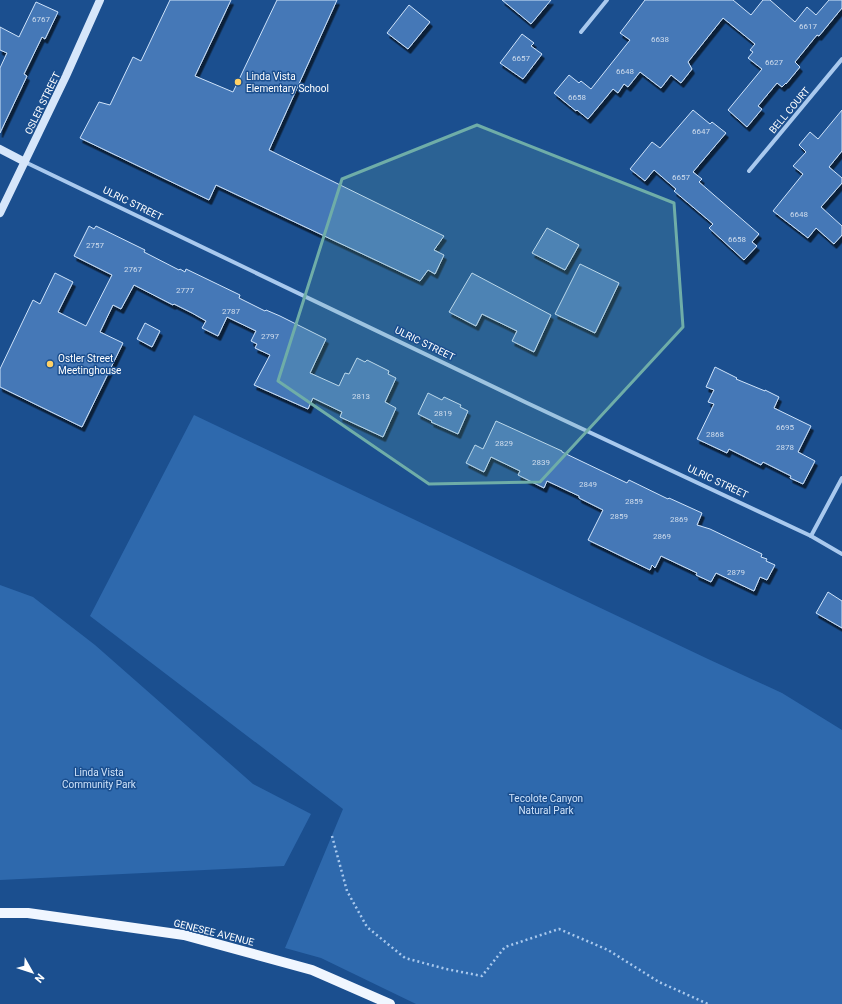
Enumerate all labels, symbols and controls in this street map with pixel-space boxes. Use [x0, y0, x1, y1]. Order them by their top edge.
house number: 6767 [32, 15, 50, 24]
house number: 6617 [799, 22, 817, 31]
house number: 6638 [651, 35, 669, 44]
house number: 6657 [512, 54, 530, 63]
house number: 6627 [765, 58, 783, 67]
house number: 6648 [616, 67, 634, 76]
street label: OSLER STREET [23, 70, 62, 136]
place label: Linda Vista Elementary School [246, 71, 329, 94]
marker: Linda Vista Elementary School [233, 77, 243, 87]
street label: BELL COURT [767, 85, 812, 136]
house number: 6658 [568, 93, 586, 102]
house number: 6647 [692, 127, 710, 136]
house number: 6657 [672, 173, 690, 182]
street label: ULRIC STREET [101, 184, 165, 223]
house number: 6648 [790, 210, 808, 219]
house number: 6658 [728, 235, 746, 244]
house number: 2757 [86, 241, 104, 250]
house number: 2767 [124, 265, 142, 274]
house number: 2777 [176, 286, 194, 295]
house number: 2787 [222, 307, 240, 316]
street label: ULRIC STREET [393, 324, 457, 363]
house number: 2797 [261, 332, 279, 341]
place label: Ostler Street Meetinghouse [58, 353, 121, 376]
marker: Ostler Street Meetinghouse [45, 359, 55, 369]
house number: 2813 [352, 392, 370, 401]
house number: 2819 [434, 409, 452, 418]
house number: 6695 [776, 423, 794, 432]
house number: 2868 [706, 430, 724, 439]
house number: 2829 [495, 439, 513, 448]
house number: 2878 [776, 443, 794, 452]
house number: 2839 [532, 458, 550, 467]
street label: ULRIC STREET [686, 463, 750, 500]
house number: 2849 [579, 480, 597, 489]
house number: 2859 [625, 497, 643, 506]
house number: 2859 [610, 512, 628, 521]
house number: 2869 [670, 515, 688, 524]
house number: 2869 [653, 532, 671, 541]
house number: 2879 [727, 568, 745, 577]
park label: Linda Vista Community Park [62, 767, 137, 790]
park label: Tecolote Canyon Natural Park [509, 793, 583, 816]
street label: GENESEE AVENUE [172, 917, 256, 948]
north arrow [12, 952, 52, 992]
text: N [32, 971, 47, 985]

